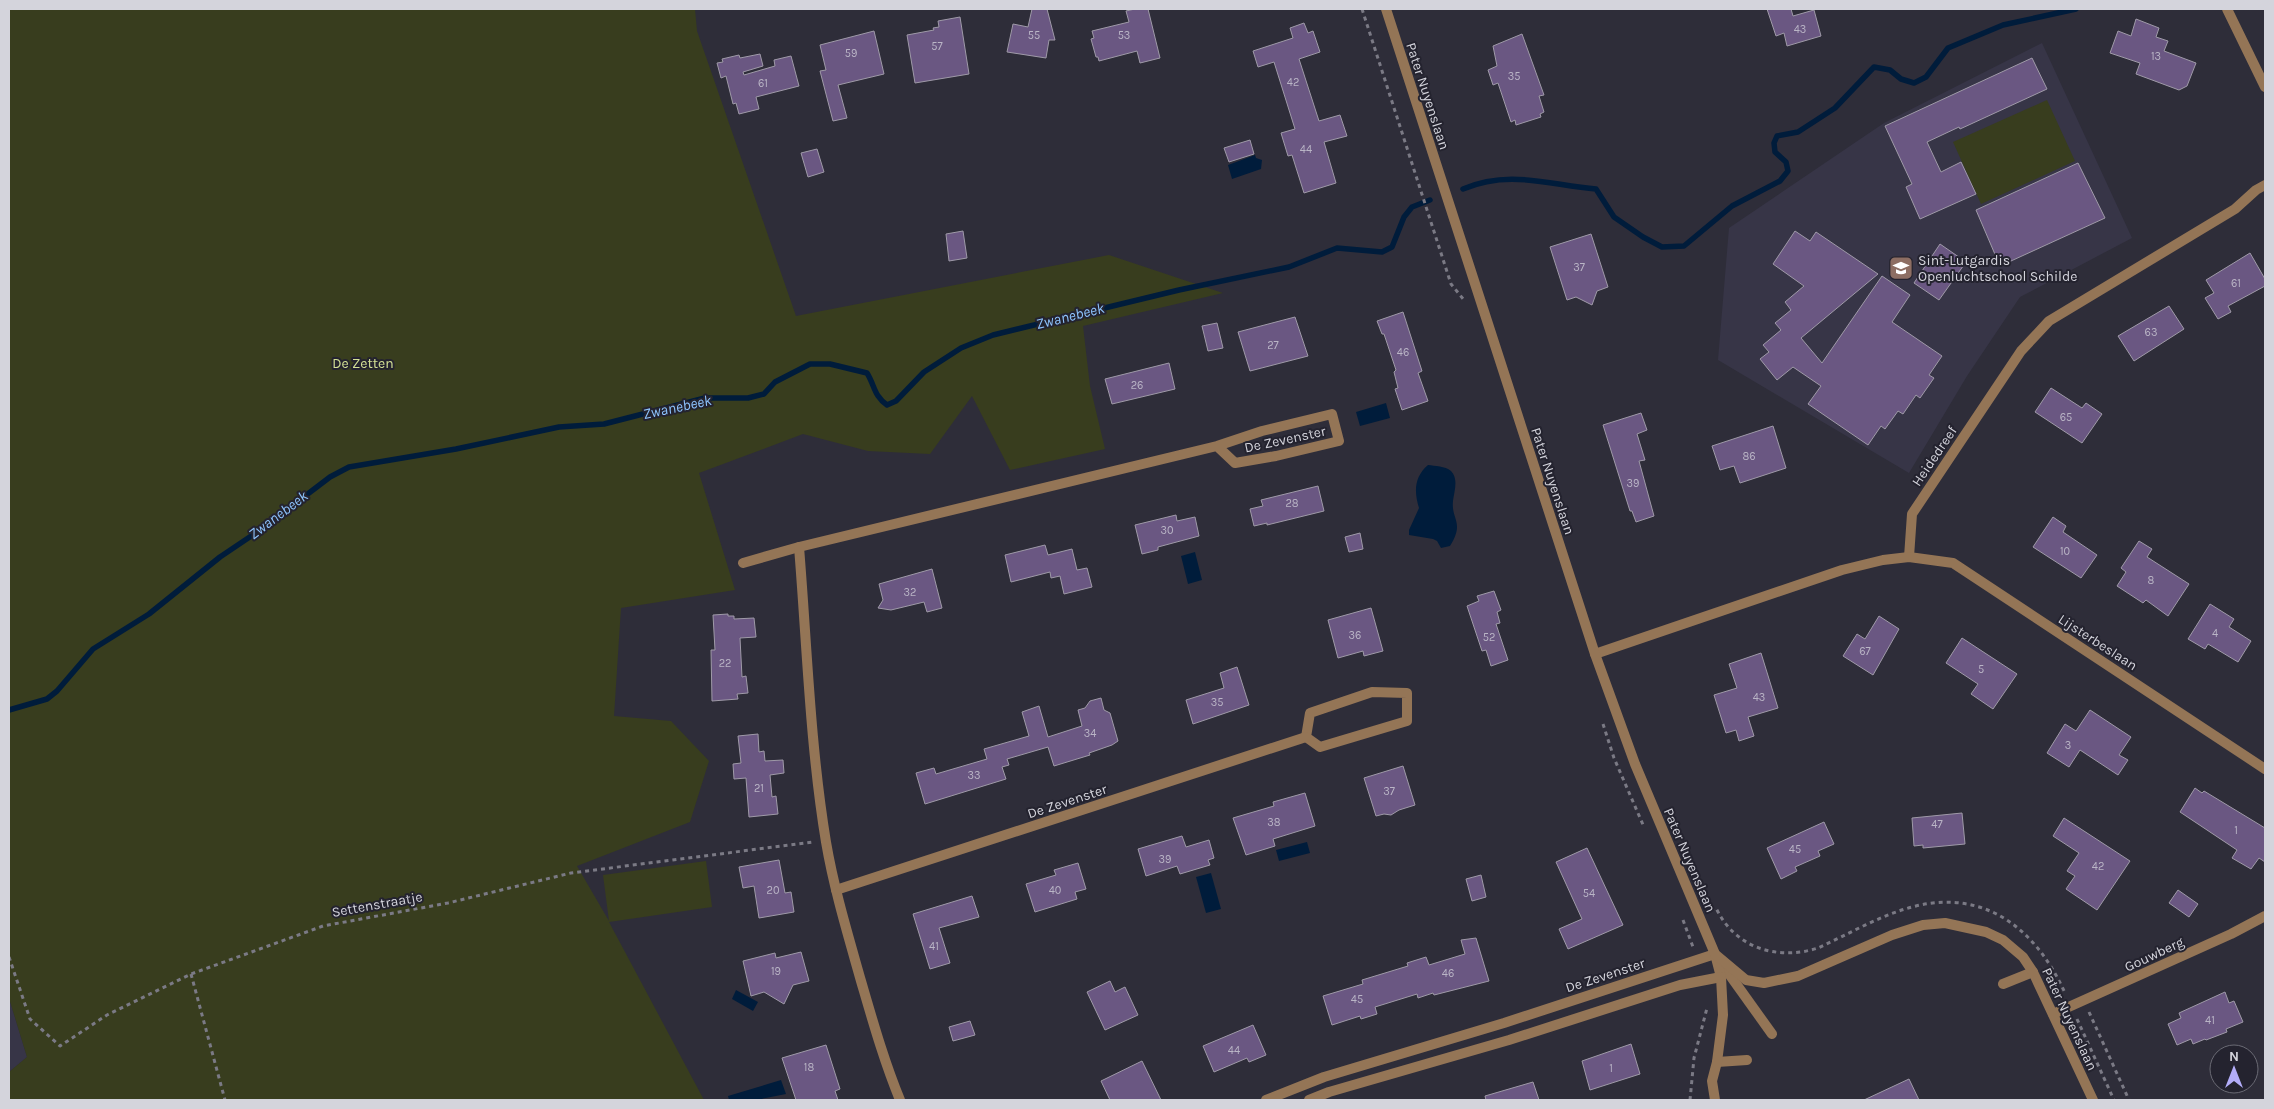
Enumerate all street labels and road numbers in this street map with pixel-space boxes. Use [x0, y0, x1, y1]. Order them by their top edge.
street label: Pater Nuyenslaan [1402, 40, 1453, 152]
street label: De Zevenster [1243, 422, 1328, 456]
street label: Heidedreef [1908, 423, 1961, 490]
street label: Pater Nuyenslaan [1527, 425, 1578, 537]
street label: Lijsterbeslaan [2055, 611, 2140, 674]
street label: De Zevenster [1025, 780, 1110, 822]
street label: Pater Nuyenslaan [1660, 805, 1719, 915]
street label: Settenstraatje [330, 888, 424, 921]
street label: Gouwberg [2122, 933, 2187, 976]
street label: De Zevenster [1563, 954, 1648, 996]
street label: Pater Nuyenslaan [2038, 965, 2101, 1073]

